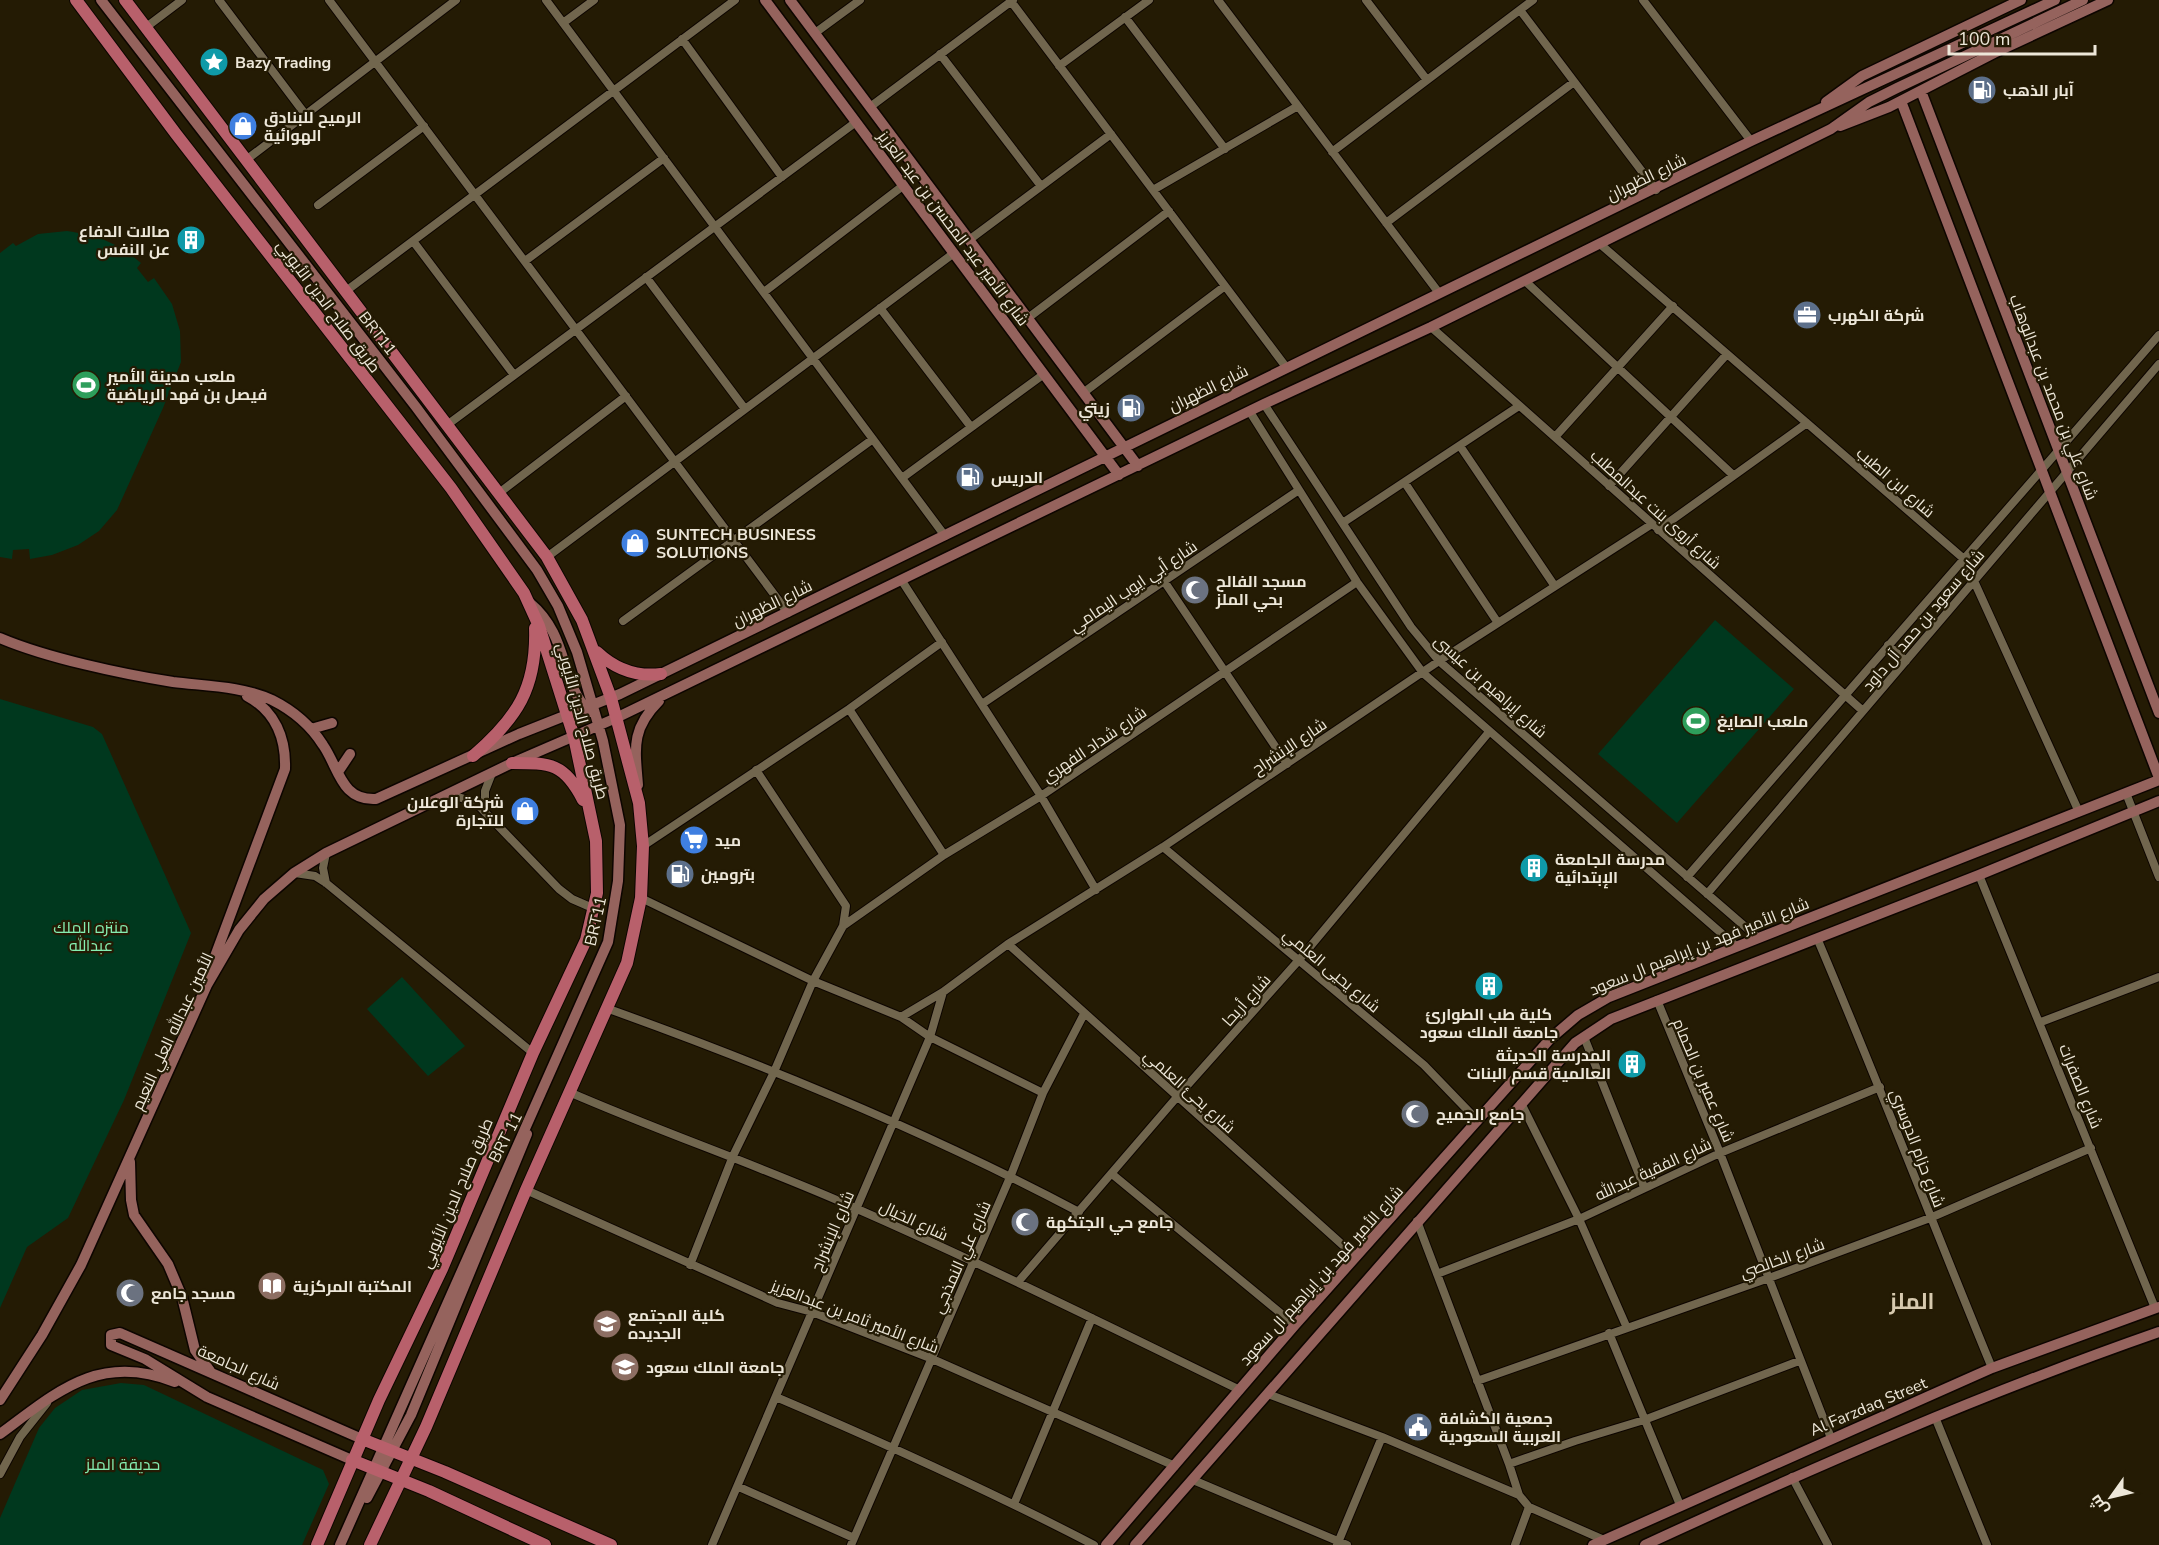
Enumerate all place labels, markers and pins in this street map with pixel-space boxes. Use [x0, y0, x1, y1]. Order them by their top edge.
place icon: Bazy Trading [198, 46, 230, 78]
place label: Bazy Trading [235, 52, 331, 74]
fuel station icon: آبار الذهب [1966, 74, 1998, 106]
place label: آبار الذهب [2003, 80, 2074, 102]
place label: الرميح للبنادق الهوائية [264, 107, 362, 147]
shop icon: الرميح للبنادق الهوائية [227, 110, 259, 142]
place label: صالات الدفاع عن النفس [79, 221, 170, 261]
building icon: صالات الدفاع عن النفس [175, 224, 207, 256]
office icon: شركة الكهرب [1791, 299, 1823, 331]
place label: شركة الكهرب [1828, 305, 1924, 327]
place label: ملعب مدينة الأمير فيصل بن فهد الرياضية [106, 366, 267, 406]
sports icon: ملعب مدينة الأمير فيصل بن فهد الرياضية [70, 369, 102, 401]
fuel station icon: زيتي [1115, 392, 1147, 424]
place label: زيتي [1078, 398, 1110, 421]
fuel station icon: الدريس [954, 461, 986, 493]
place label: الدريس [991, 467, 1043, 489]
place label: SUNTECH BUSINESS SOLUTIONS [656, 524, 816, 564]
shop icon: SUNTECH BUSINESS SOLUTIONS [619, 527, 651, 559]
place label: مسجد الفالح بحي الملز [1215, 571, 1307, 612]
mosque icon: مسجد الفالح بحي الملز [1179, 574, 1211, 606]
sports icon: ملعب الصايغ [1680, 705, 1712, 737]
place label: ملعب الصايغ [1717, 711, 1808, 733]
place label: شركة الوعلان للتجارة [407, 792, 504, 832]
shop icon: شركة الوعلان للتجارة [509, 795, 541, 827]
supermarket icon: ميد [678, 824, 710, 856]
place label: ميد [715, 830, 741, 852]
place label: مدرسة الجامعة الإبتدائية [1555, 849, 1665, 889]
building icon: مدرسة الجامعة الإبتدائية [1518, 852, 1550, 884]
fuel station icon: بترومين [664, 858, 696, 890]
place label: بترومين [701, 864, 755, 886]
building icon: كلية طب الطوارئ جامعة الملك سعود [1473, 970, 1505, 1002]
place label: كلية طب الطوارئ جامعة الملك سعود [1420, 1004, 1558, 1044]
place label: المدرسة الحديثة العالمية قسم البنات [1467, 1045, 1611, 1085]
building icon: المدرسة الحديثة العالمية قسم البنات [1616, 1048, 1648, 1080]
mosque icon: جامع الجميح [1399, 1098, 1431, 1130]
place label: جامع الجميح [1436, 1104, 1525, 1126]
mosque icon: جامع حي الجتكهة [1009, 1206, 1041, 1238]
place label: جامع حي الجتكهة [1046, 1212, 1173, 1235]
library icon: المكتبة المركزية [256, 1270, 288, 1302]
place label: المكتبة المركزية [293, 1276, 412, 1298]
mosque icon: مسجد جامع [114, 1277, 146, 1309]
place label: مسجد جامع [151, 1283, 236, 1305]
place label: كلية المجتمع الجديده [628, 1305, 725, 1345]
school or university icon: كلية المجتمع الجديده [591, 1308, 623, 1340]
school or university icon: جامعة الملك سعود [609, 1351, 641, 1383]
place label: جامعة الملك سعود [646, 1357, 785, 1379]
place label: جمعية الكشافة العربية السعودية [1439, 1408, 1561, 1448]
public building icon: جمعية الكشافة العربية السعودية [1402, 1411, 1434, 1443]

